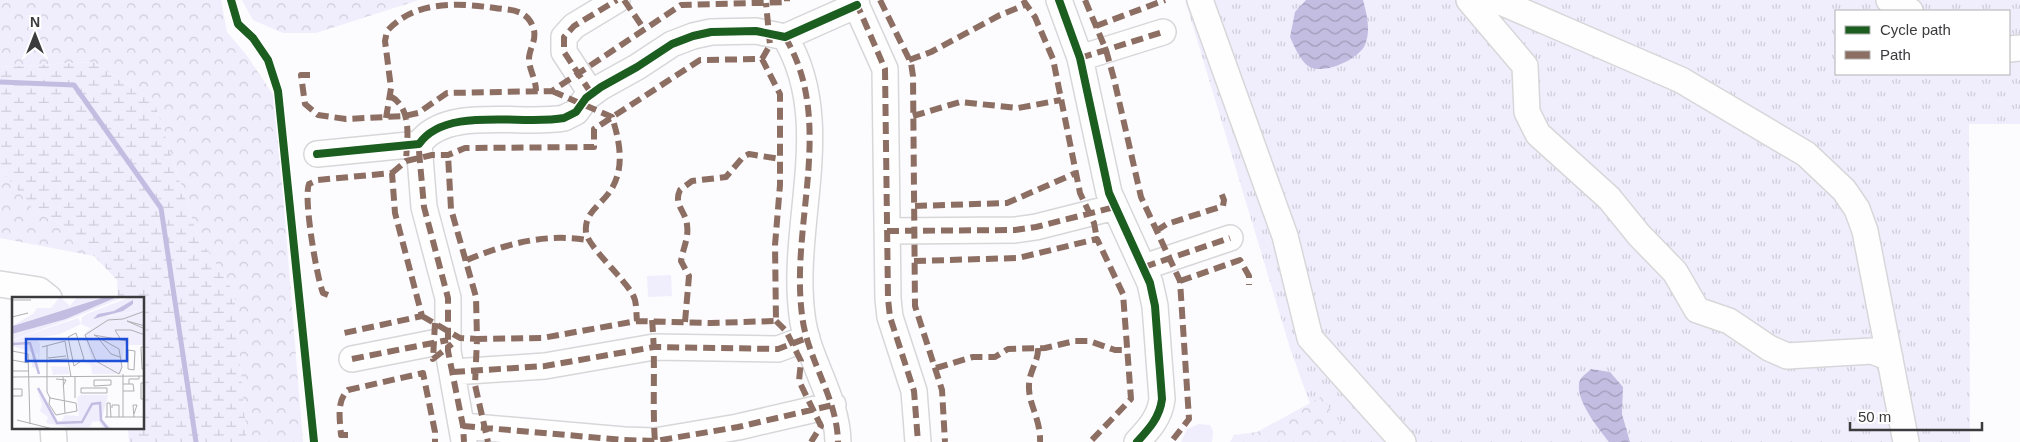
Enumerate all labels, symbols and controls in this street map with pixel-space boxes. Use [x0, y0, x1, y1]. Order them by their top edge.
north arrow [10, 10, 60, 60]
legend [1835, 10, 2010, 75]
text: N [30, 14, 40, 30]
text: Cycle path [1880, 21, 1951, 38]
text: Path [1880, 46, 1911, 63]
inset map [12, 297, 145, 430]
scale bar [1850, 400, 1982, 432]
text: 50 m [1858, 408, 1891, 425]

